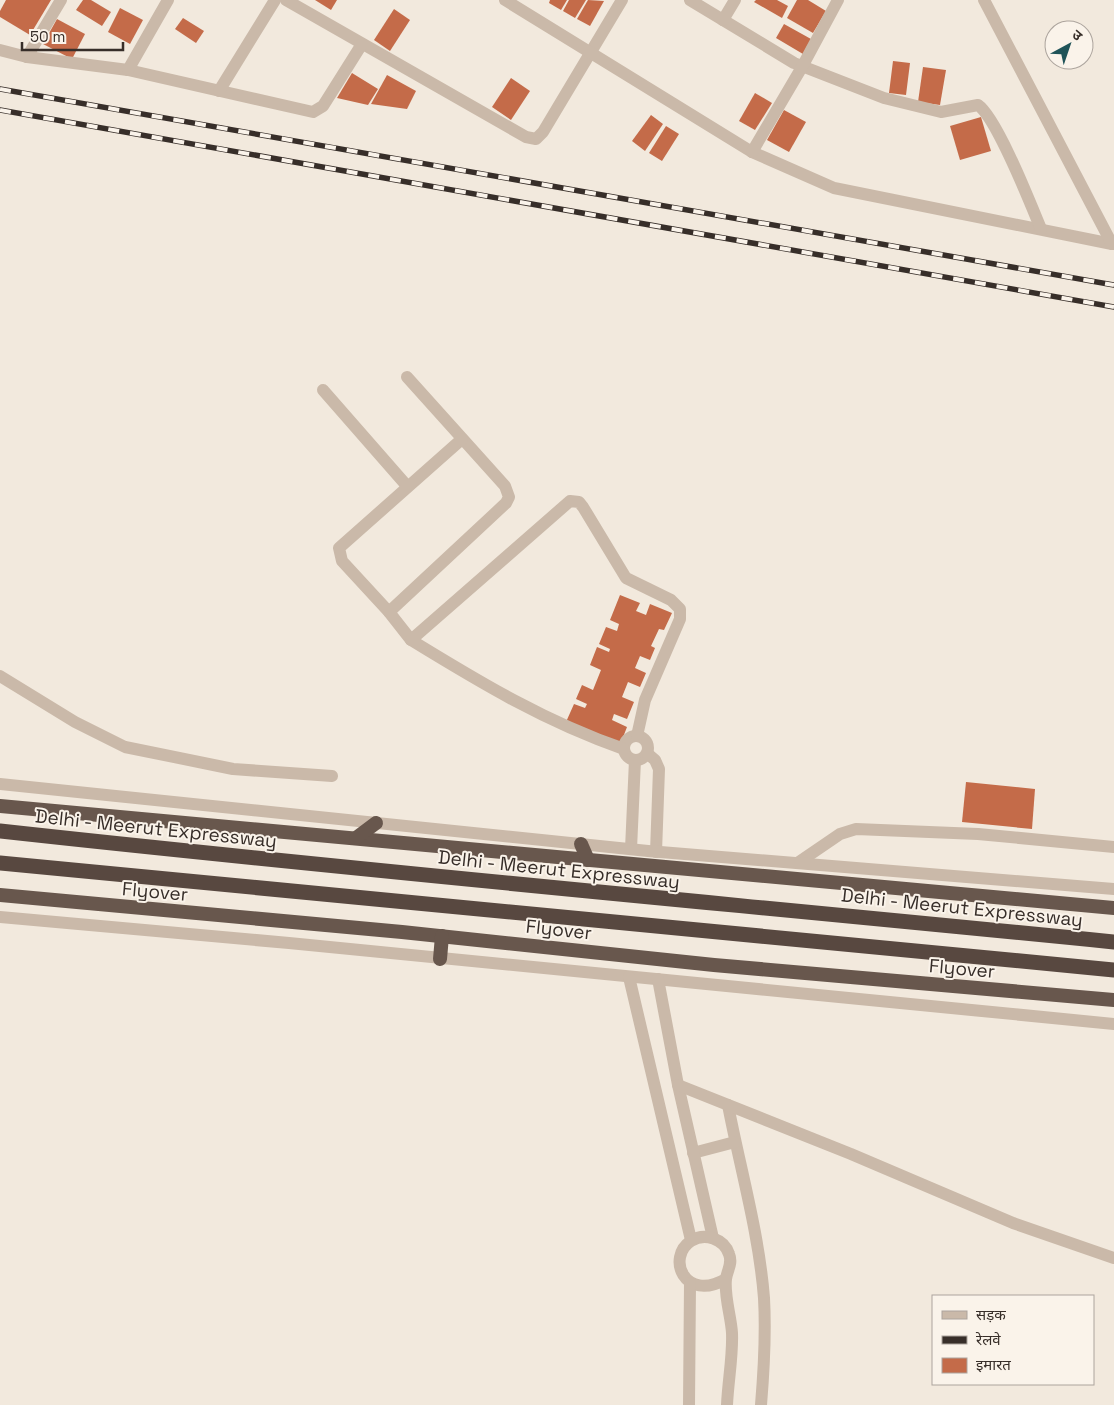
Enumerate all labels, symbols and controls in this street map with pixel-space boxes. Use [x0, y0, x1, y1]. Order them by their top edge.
scale bar [22, 20, 124, 52]
north arrow [1044, 20, 1094, 70]
text: उ [1068, 26, 1087, 45]
text: 50 m [30, 27, 65, 46]
street label: Delhi - Meerut Expressway [34, 803, 278, 854]
street label: Delhi - Meerut Expressway [437, 844, 681, 895]
street label: Flyover [121, 876, 189, 907]
street label: Delhi - Meerut Expressway [840, 882, 1084, 933]
street label: Flyover [525, 914, 593, 945]
street label: Flyover [928, 953, 996, 984]
legend [932, 1295, 1094, 1385]
text: सड़क [976, 1305, 1006, 1324]
text: रेलवे [975, 1330, 1001, 1349]
text: इमारत [976, 1355, 1011, 1374]

